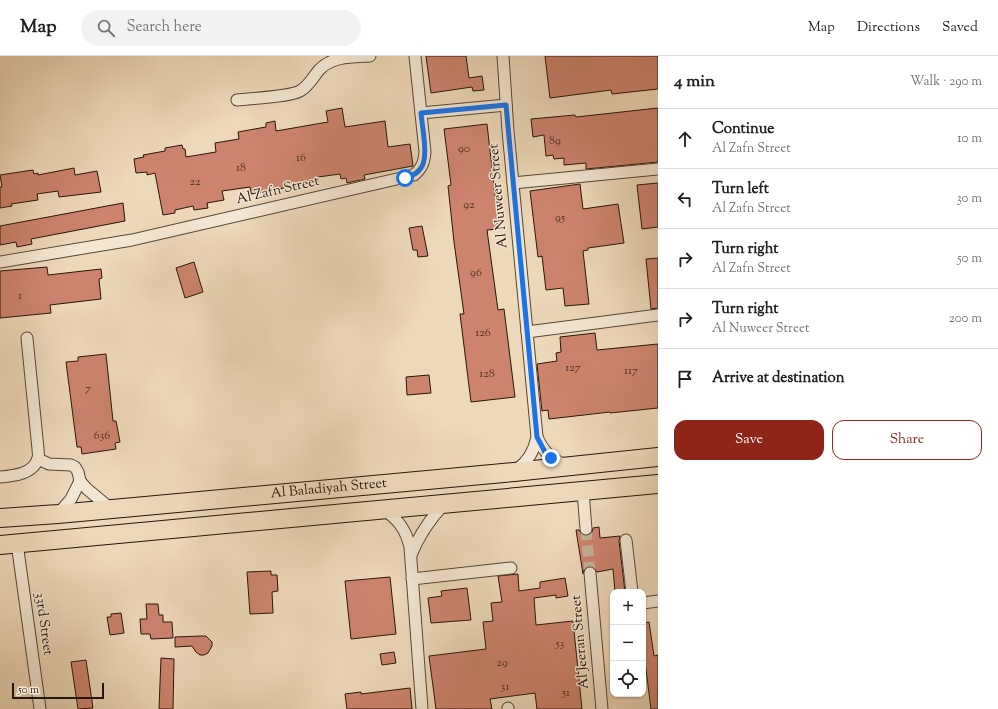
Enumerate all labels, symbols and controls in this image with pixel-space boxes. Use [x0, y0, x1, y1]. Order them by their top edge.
search box [81, 10, 361, 46]
text: Map [20, 14, 57, 41]
icon: search [95, 17, 117, 39]
text: Search here [127, 17, 202, 38]
text: Map [808, 18, 835, 38]
text: Directions [857, 18, 920, 38]
text: Saved [942, 18, 978, 38]
text: 4 min [674, 70, 715, 94]
text: Walk · 290 m [910, 73, 982, 91]
text: Continue [712, 119, 774, 140]
icon: ahead [674, 128, 696, 150]
text: 10 m [957, 130, 982, 148]
house number: 89 [549, 132, 561, 150]
house number: 90 [458, 140, 470, 158]
text: Al Zafn Street [712, 140, 791, 158]
street label: Al Nuweer Street [484, 143, 514, 249]
house number: 16 [296, 149, 306, 167]
house number: 18 [236, 159, 246, 177]
route start [396, 169, 414, 187]
street label: Al Zafn Street [234, 172, 322, 210]
house number: 22 [189, 173, 201, 191]
text: Turn left [712, 179, 769, 200]
icon: left [674, 188, 696, 210]
text: 30 m [956, 190, 982, 208]
house number: 92 [463, 196, 475, 214]
text: Al Zafn Street [712, 200, 791, 218]
house number: 95 [555, 209, 565, 227]
text: Turn right [712, 239, 778, 260]
icon: right [674, 248, 696, 270]
text: 50 m [957, 250, 982, 268]
text: Al Zafn Street [712, 260, 791, 278]
house number: 96 [470, 264, 482, 282]
house number: 1 [18, 287, 22, 305]
text: Turn right [712, 299, 778, 320]
icon: right [674, 308, 696, 330]
text: 200 m [949, 310, 982, 328]
text: Al Nuweer Street [712, 320, 809, 338]
house number: 126 [475, 324, 491, 342]
house number: 127 [565, 359, 581, 377]
house number: 117 [624, 362, 638, 380]
house number: 128 [479, 365, 495, 383]
icon: arrive [674, 368, 696, 390]
text: Arrive at destination [712, 368, 845, 389]
house number: 7 [85, 380, 91, 398]
button: Save [674, 420, 824, 460]
button: Share [832, 420, 982, 460]
house number: 636 [94, 427, 110, 445]
route end [542, 449, 560, 467]
street label: Al Baladiyah Street [270, 474, 388, 504]
map controls [610, 589, 646, 697]
button: + [610, 589, 646, 625]
street label: 33rd Street [29, 591, 57, 657]
street label: Al Jeeran Street [567, 594, 595, 690]
button: − [610, 625, 646, 661]
house number: 53 [555, 635, 565, 653]
house number: 29 [496, 654, 508, 672]
button: locate [610, 661, 646, 697]
house number: 31 [501, 678, 509, 696]
scale bar [12, 681, 104, 700]
text: 50 m [18, 682, 39, 698]
house number: 51 [561, 684, 570, 702]

